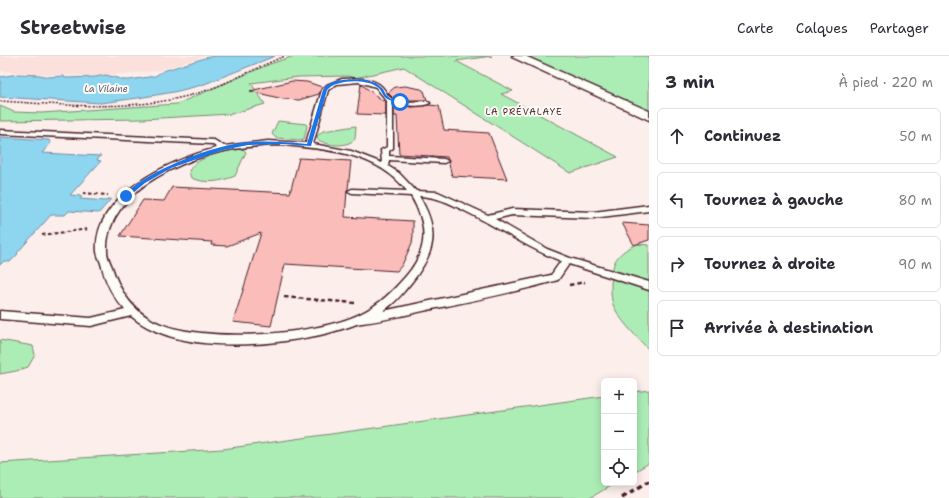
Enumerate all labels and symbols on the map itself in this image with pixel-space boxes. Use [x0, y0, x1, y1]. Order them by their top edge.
water label: La Vilaine [84, 83, 128, 95]
route start [391, 93, 409, 111]
district label: LA PRÉVALAYE [485, 105, 563, 118]
route end [117, 187, 135, 205]

